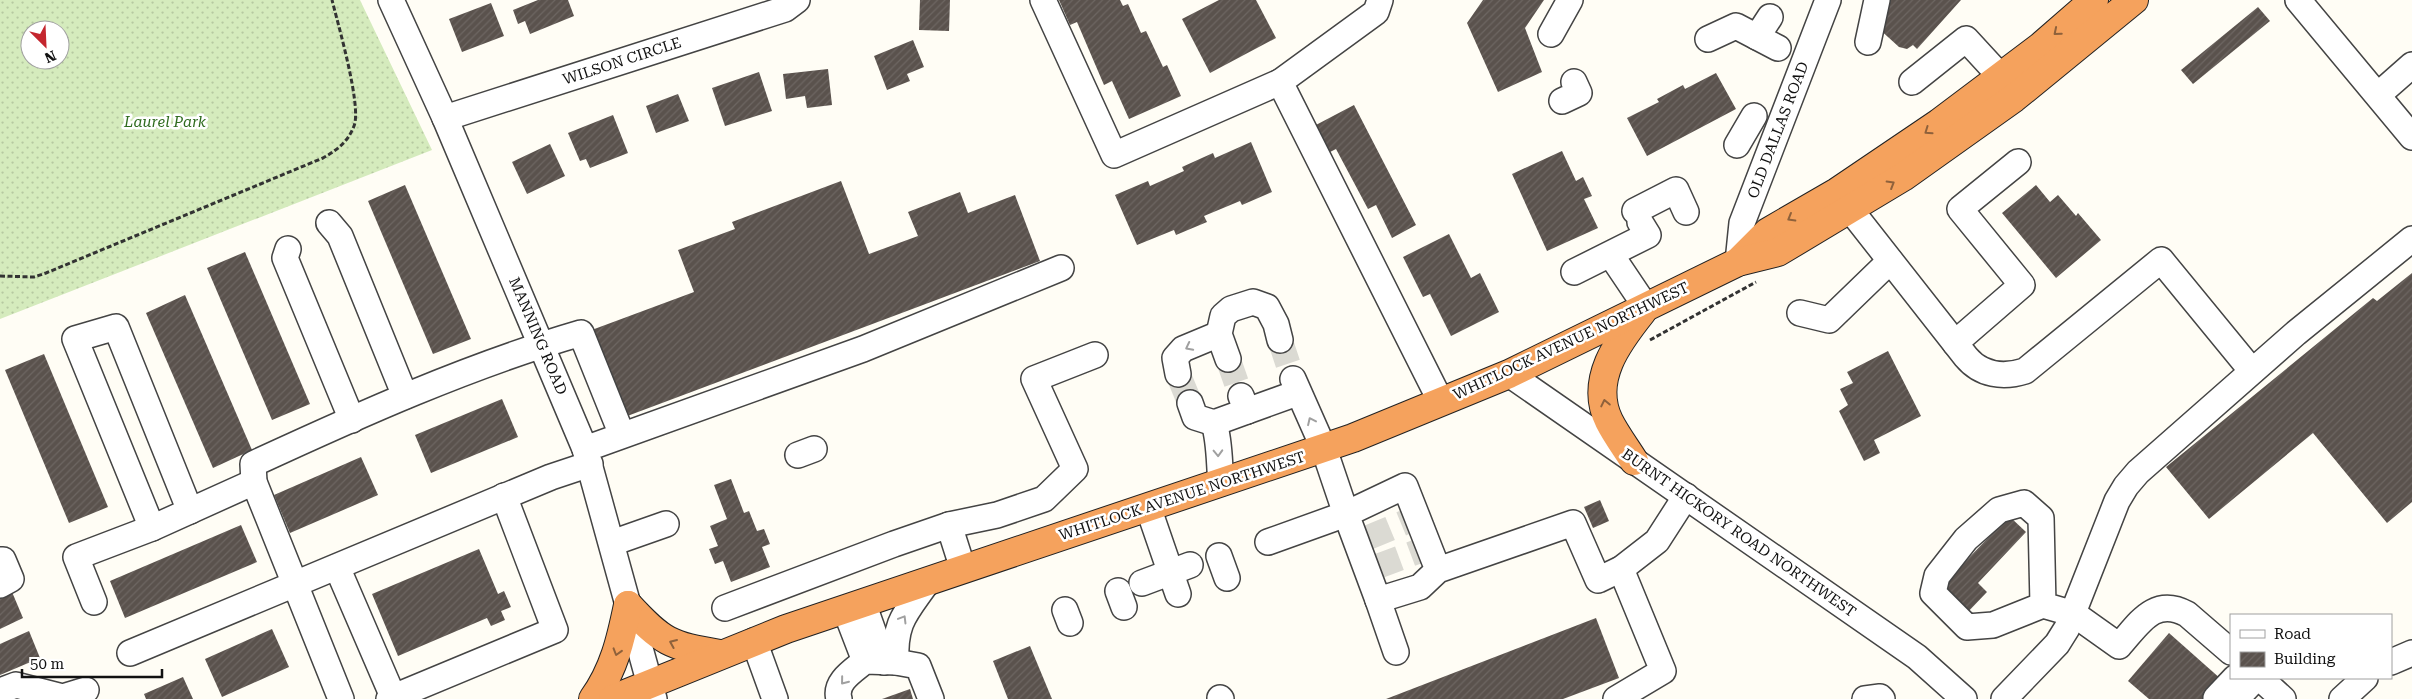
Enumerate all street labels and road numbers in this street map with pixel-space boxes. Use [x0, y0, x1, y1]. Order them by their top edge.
street label: WILSON CIRCLE [561, 33, 683, 89]
street label: OLD DALLAS ROAD [1744, 59, 1812, 201]
street label: MANNING ROAD [505, 275, 571, 397]
street label: WHITLOCK AVENUE NORTHWEST [1450, 278, 1692, 404]
street label: BURNT HICKORY ROAD NORTHWEST [1619, 445, 1859, 621]
street label: WHITLOCK AVENUE NORTHWEST [1057, 448, 1307, 544]

